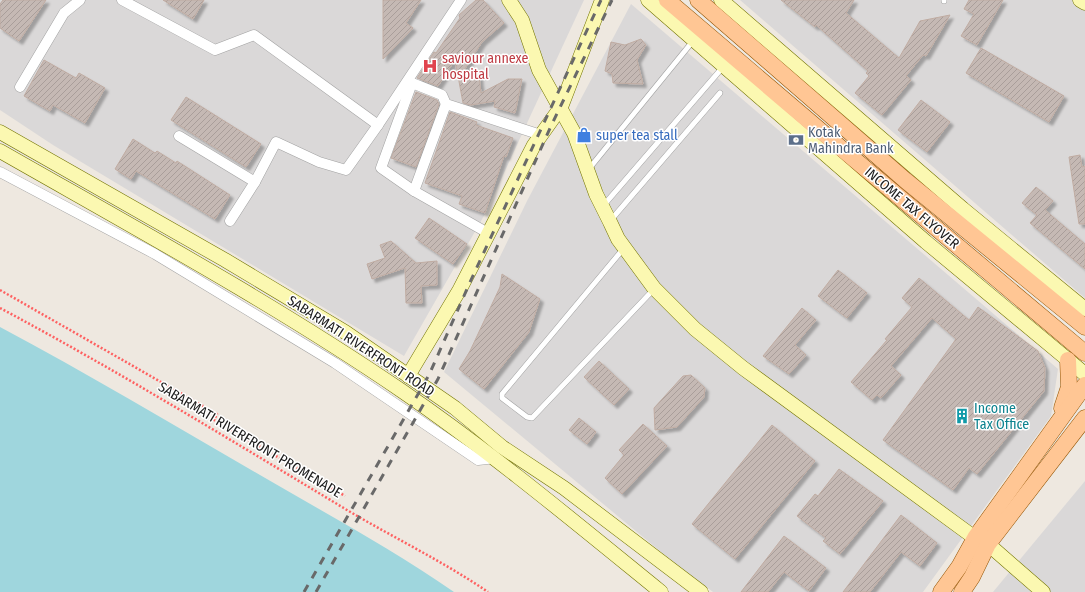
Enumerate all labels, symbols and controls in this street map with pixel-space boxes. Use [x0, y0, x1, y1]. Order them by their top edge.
place label: saviour annexe hospital [442, 50, 529, 83]
hospital icon: saviour annexe hospital [421, 57, 439, 75]
place label: Kotak Mahindra Bank [808, 124, 894, 157]
shop icon: super tea stall [575, 126, 593, 144]
place label: super tea stall [596, 127, 678, 144]
bank icon: Kotak Mahindra Bank [787, 131, 805, 149]
street label: INCOME TAX FLYOVER [861, 163, 963, 253]
street label: SABARMATI RIVERFRONT ROAD [284, 292, 438, 400]
street label: SABARMATI RIVERFRONT PROMENADE [155, 378, 345, 502]
place label: Income Tax Office [974, 400, 1029, 433]
building icon: Income Tax Office [953, 407, 971, 425]

